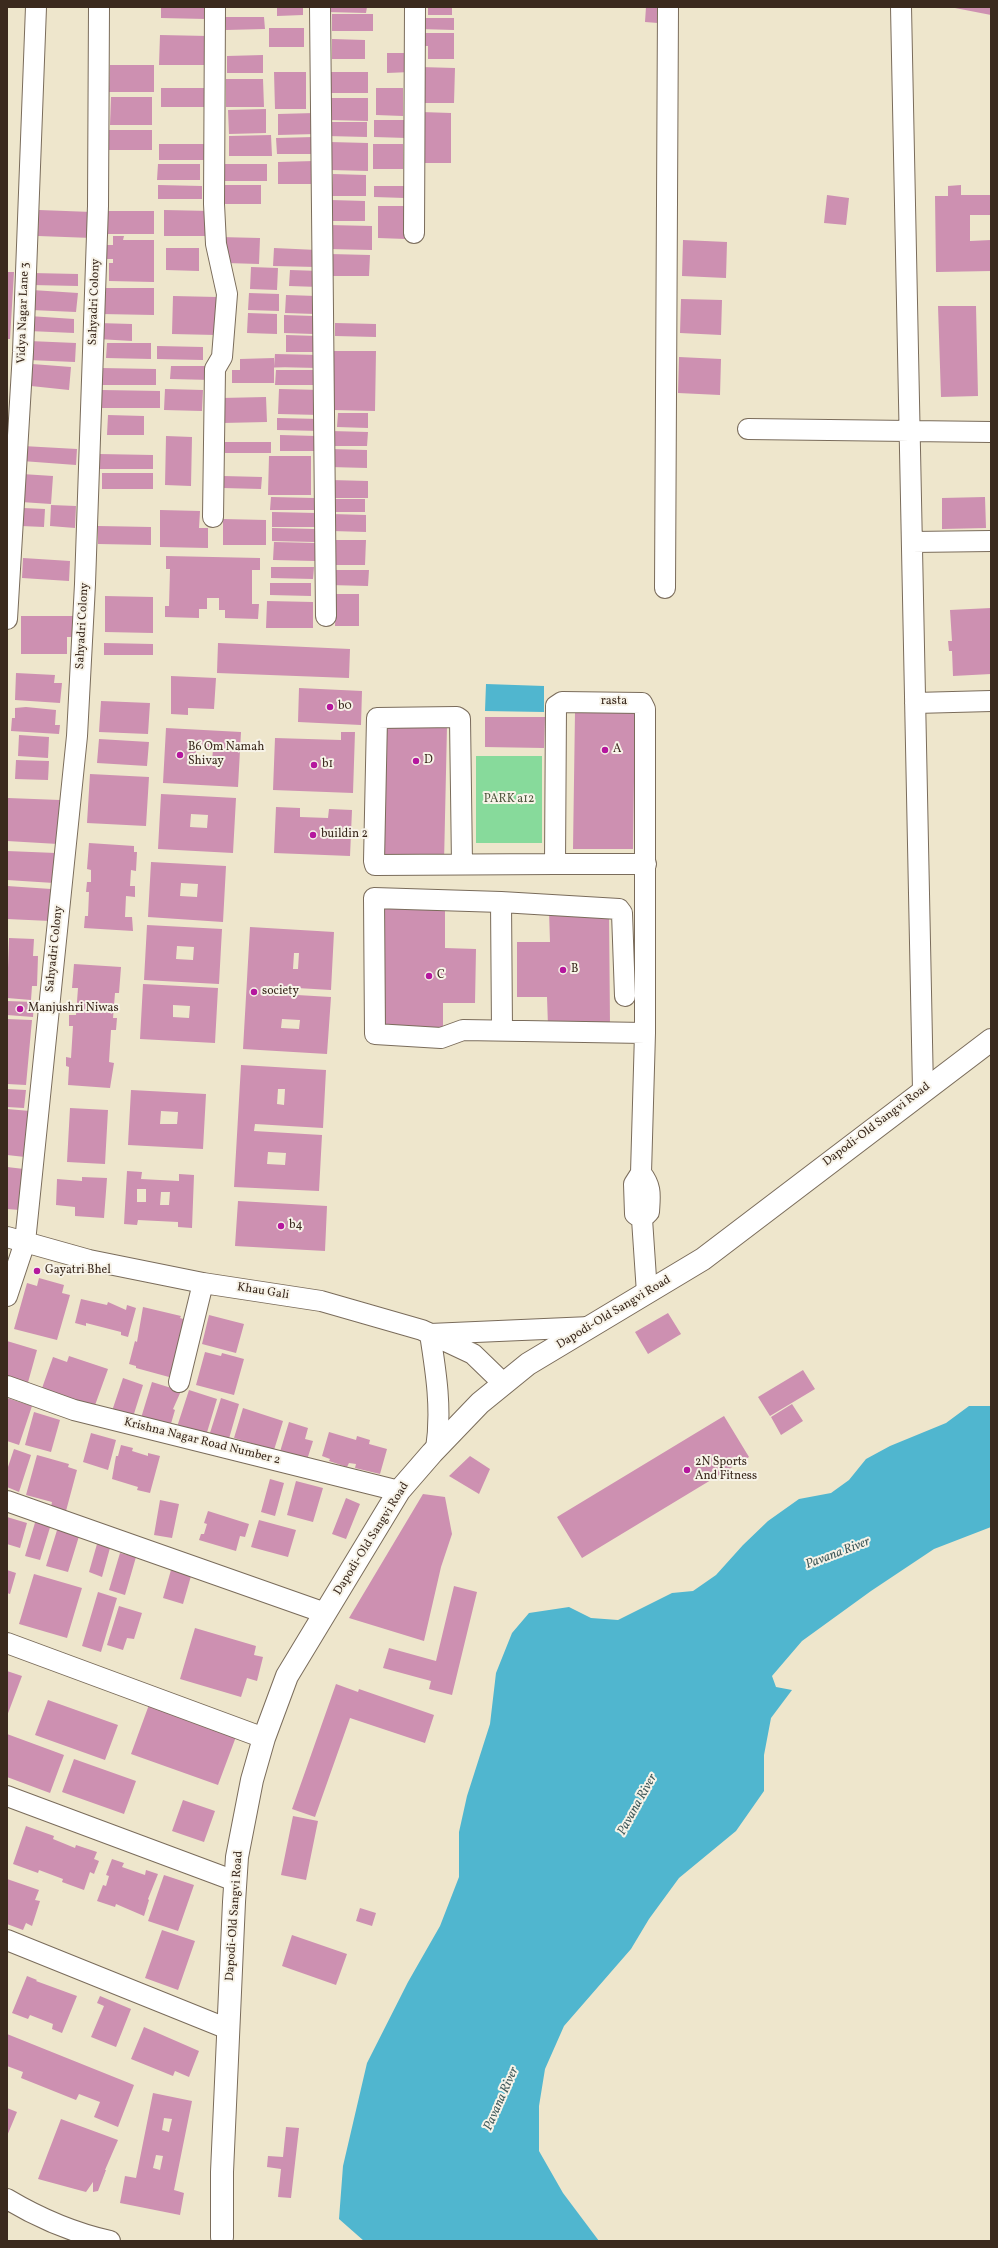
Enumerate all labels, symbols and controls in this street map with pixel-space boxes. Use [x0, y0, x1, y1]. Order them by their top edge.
street label: Sahyadri Colony [86, 258, 104, 346]
street label: Vidya Nagar Lane 3 [15, 262, 33, 364]
street label: Sahyadri Colony [74, 582, 92, 670]
street label: rasta [601, 695, 627, 709]
place label: b0 [338, 700, 352, 714]
marker: b0 [325, 702, 335, 712]
place label: B6 Om Namah Shivay [188, 741, 264, 769]
place label: A [613, 743, 621, 757]
marker: A [600, 745, 610, 755]
marker: B6 Om Namah Shivay [175, 750, 185, 760]
place label: D [424, 754, 433, 768]
marker: D [411, 756, 421, 766]
place label: b1 [322, 758, 333, 772]
marker: b1 [309, 760, 319, 770]
park label: PARK a12 [484, 793, 534, 807]
place label: buildin 2 [321, 828, 368, 842]
marker: buildin 2 [308, 830, 318, 840]
street label: Sahyadri Colony [43, 905, 67, 993]
place label: B [571, 963, 578, 977]
marker: B [558, 965, 568, 975]
place label: C [437, 969, 445, 983]
marker: C [424, 971, 434, 981]
place label: society [262, 985, 299, 999]
marker: society [249, 987, 259, 997]
place label: Manjushri Niwas [28, 1002, 119, 1016]
marker: Manjushri Niwas [15, 1004, 25, 1014]
street label: Dapodi-Old Sangvi Road [821, 1080, 933, 1170]
place label: b4 [289, 1219, 303, 1233]
marker: b4 [276, 1221, 286, 1231]
place label: Gayatri Bhel [45, 1264, 111, 1278]
marker: Gayatri Bhel [32, 1266, 42, 1276]
street label: Dapodi-Old Sangvi Road [554, 1273, 674, 1353]
street label: Khau Gali [236, 1281, 290, 1303]
street label: Krishna Nagar Road Number 2 [122, 1416, 282, 1468]
place label: 2N Sports And Fitness [695, 1456, 757, 1484]
marker: 2N Sports And Fitness [682, 1465, 692, 1475]
street label: Dapodi-Old Sangvi Road [331, 1480, 413, 1598]
water label: Pavana River [804, 1535, 872, 1573]
water label: Pavana River [615, 1772, 661, 1838]
street label: Dapodi-Old Sangvi Road [223, 1850, 247, 1982]
water label: Pavana River [481, 2065, 523, 2133]

